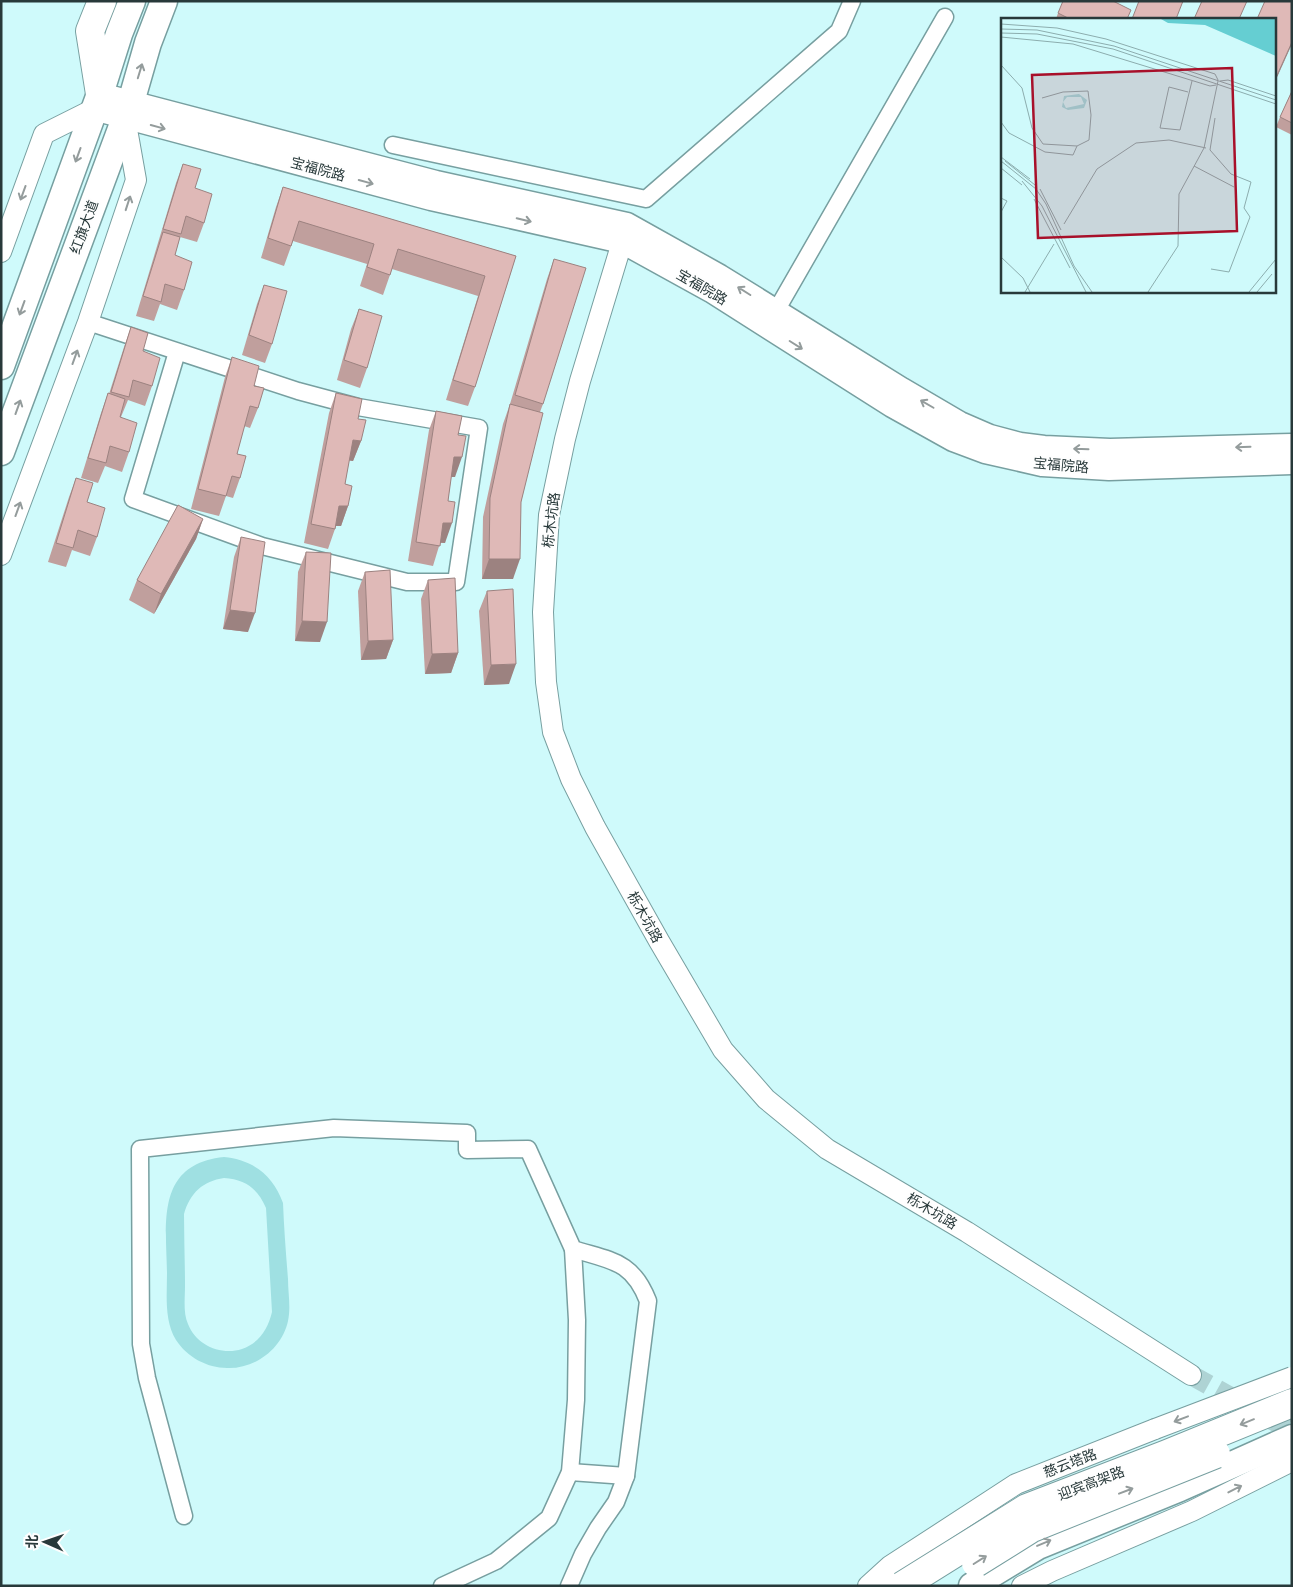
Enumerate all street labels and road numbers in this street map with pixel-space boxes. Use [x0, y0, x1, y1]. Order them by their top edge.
street label: 宝福院路 [289, 154, 347, 184]
street label: 红旗大道 [67, 198, 101, 256]
street label: 宝福院路 [674, 266, 730, 308]
street label: 宝福院路 [1032, 455, 1090, 475]
street label: 栎木坑路 [540, 491, 562, 549]
street label: 栎木坑路 [624, 889, 666, 945]
street label: 栎木坑路 [904, 1190, 960, 1232]
street label: 慈云塔路 [1041, 1445, 1099, 1481]
street label: 迎宾高架路 [1055, 1463, 1127, 1503]

